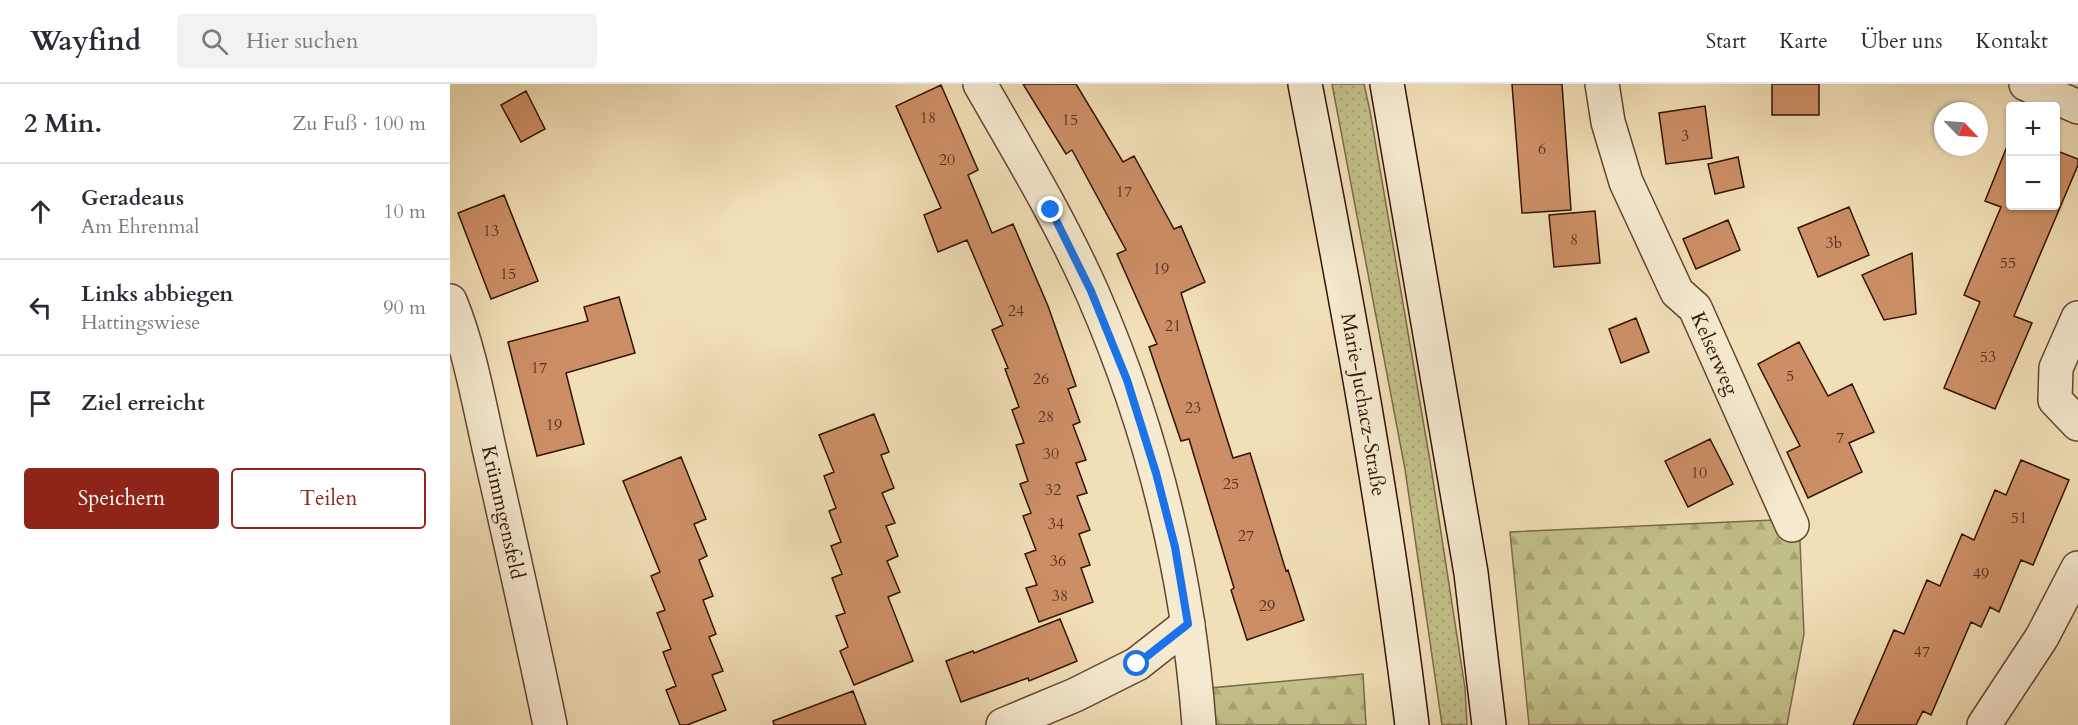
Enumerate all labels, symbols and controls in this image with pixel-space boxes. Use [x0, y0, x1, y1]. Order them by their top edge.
search box [177, 14, 597, 68]
text: Wayfind [30, 22, 141, 60]
icon: search [198, 25, 231, 58]
text: Hier suchen [246, 26, 358, 56]
text: Start [1706, 27, 1746, 56]
text: Karte [1779, 27, 1828, 56]
text: Über uns [1861, 27, 1943, 56]
text: Kontakt [1976, 27, 2048, 56]
north arrow [1934, 102, 1988, 156]
map controls [2006, 102, 2060, 210]
button: + [2006, 102, 2060, 156]
text: 2 Min. [24, 106, 102, 141]
house number: 18 [920, 107, 936, 129]
house number: 15 [1062, 109, 1078, 131]
text: Zu Fuß · 100 m [292, 110, 426, 137]
house number: 3 [1681, 125, 1689, 147]
house number: 6 [1538, 138, 1546, 160]
house number: 20 [939, 149, 955, 171]
button: − [2006, 156, 2060, 210]
house number: 17 [1116, 181, 1132, 203]
text: Geradeaus [81, 183, 184, 213]
icon: ahead [24, 195, 57, 228]
route end [1037, 196, 1063, 222]
text: 10 m [383, 198, 426, 225]
text: Am Ehrenmal [81, 213, 199, 240]
house number: 13 [483, 220, 499, 242]
house number: 8 [1570, 229, 1578, 251]
house number: 3b [1826, 232, 1842, 254]
house number: 55 [2000, 252, 2016, 274]
house number: 19 [1153, 258, 1169, 280]
house number: 15 [500, 263, 516, 285]
text: Links abbiegen [81, 279, 233, 309]
icon: left [24, 291, 57, 324]
text: 90 m [383, 294, 426, 321]
house number: 24 [1008, 300, 1024, 322]
street label: Kelserweg [1684, 308, 1745, 400]
text: Hattingswiese [81, 309, 200, 336]
street label: Marie-Juchacz-Straße [1334, 311, 1392, 498]
house number: 21 [1165, 315, 1181, 337]
house number: 53 [1980, 346, 1996, 368]
house number: 17 [531, 357, 547, 379]
house number: 5 [1786, 365, 1794, 387]
house number: 26 [1033, 368, 1049, 390]
icon: arrive [24, 387, 57, 420]
text: Ziel erreicht [81, 388, 205, 418]
house number: 23 [1185, 397, 1201, 419]
house number: 28 [1038, 406, 1054, 428]
house number: 19 [546, 414, 562, 436]
house number: 7 [1836, 427, 1844, 449]
street label: Krümmgensfeld [475, 443, 531, 582]
house number: 30 [1043, 443, 1059, 465]
house number: 10 [1691, 462, 1707, 484]
button: Speichern [24, 468, 219, 529]
button: Teilen [231, 468, 426, 529]
house number: 25 [1223, 473, 1239, 495]
house number: 32 [1045, 479, 1061, 501]
house number: 51 [2011, 507, 2027, 529]
house number: 34 [1048, 513, 1064, 535]
house number: 27 [1238, 525, 1254, 547]
house number: 36 [1050, 550, 1066, 572]
house number: 49 [1973, 563, 1989, 585]
house number: 38 [1052, 585, 1068, 607]
house number: 29 [1259, 595, 1275, 617]
house number: 47 [1914, 641, 1930, 663]
route start [1123, 650, 1149, 676]

